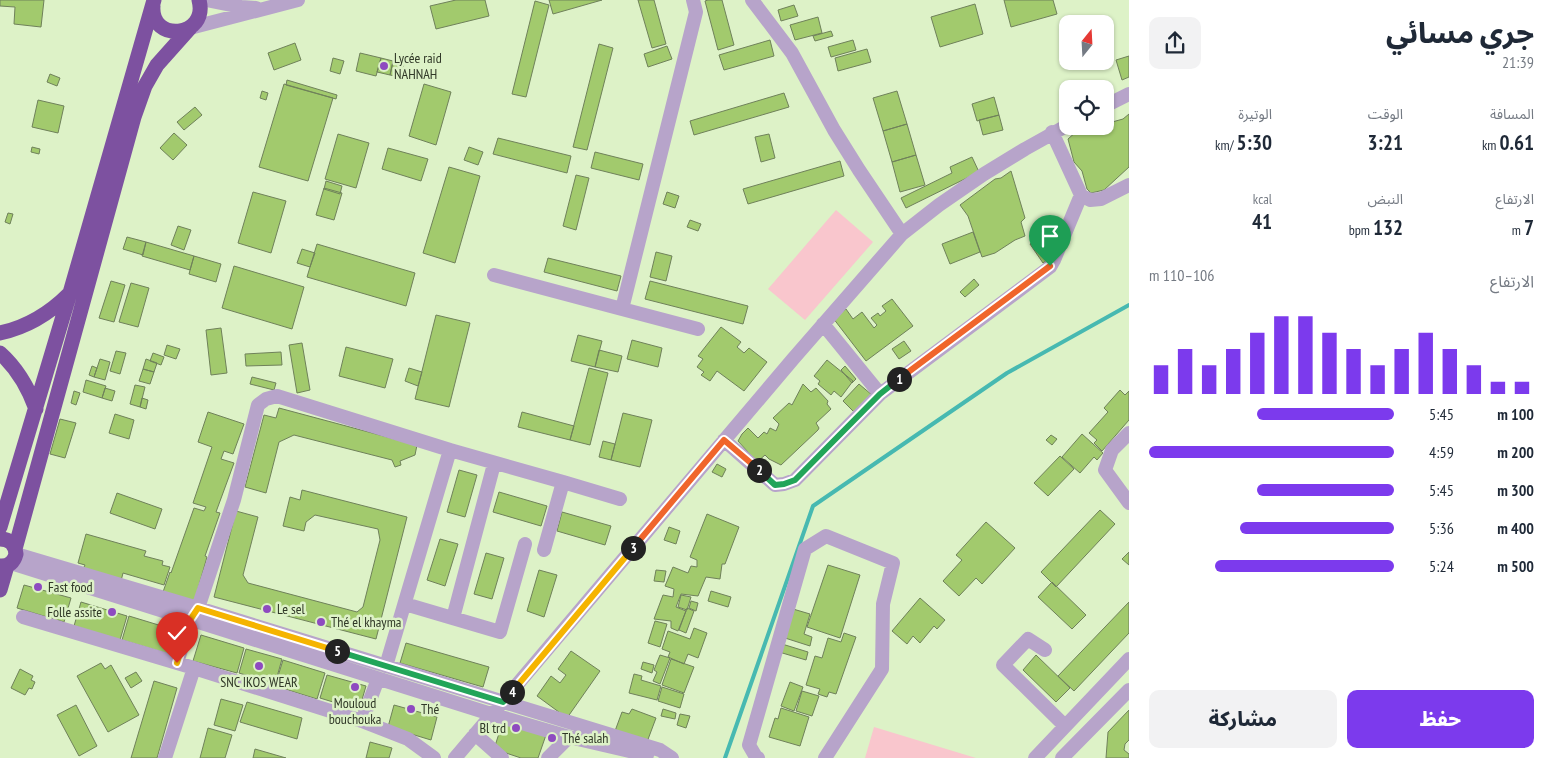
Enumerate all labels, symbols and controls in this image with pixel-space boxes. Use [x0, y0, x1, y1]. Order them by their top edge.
text: جري مسائي [1386, 14, 1534, 51]
north arrow [1059, 15, 1114, 70]
map controls [1059, 15, 1114, 135]
button: share [1149, 17, 1201, 69]
place label: Lycée raid NAHNAH [394, 49, 442, 83]
text: 21:39 [1502, 52, 1534, 72]
marker: Lycée raid NAHNAH [378, 60, 390, 72]
button: locate [1059, 80, 1114, 135]
text: الوتيرة [1238, 105, 1272, 123]
text: الوقت [1368, 105, 1403, 123]
text: المسافة [1490, 105, 1534, 123]
text: 5:30 [1237, 129, 1272, 156]
text: 3:21 [1368, 129, 1403, 156]
text: 0.61 [1499, 129, 1534, 156]
text: /km [1215, 136, 1237, 154]
text: km [1482, 136, 1499, 154]
text: kcal [1253, 190, 1272, 208]
text: النبض [1367, 190, 1403, 208]
text: الارتفاع [1496, 190, 1534, 208]
text: 41 [1252, 208, 1272, 235]
text: 132 [1373, 214, 1403, 241]
text: 7 [1524, 214, 1534, 241]
pin [1029, 215, 1071, 266]
text: bpm [1349, 221, 1373, 239]
text: m [1512, 221, 1524, 239]
icon: arrive [1036, 222, 1064, 250]
text: 106–110 m [1149, 265, 1215, 285]
text: الارتفاع [1490, 271, 1534, 291]
pin: 1 [886, 366, 912, 392]
text: 1 [896, 370, 903, 388]
text: 5:45 [1429, 404, 1454, 424]
text: 100 m [1497, 404, 1534, 424]
text: 4:59 [1429, 442, 1454, 462]
text: 200 m [1497, 442, 1534, 462]
pin: 2 [746, 458, 772, 482]
text: 2 [756, 461, 763, 479]
text: 5:45 [1429, 480, 1454, 500]
text: 300 m [1497, 480, 1534, 500]
text: 5:36 [1429, 518, 1454, 538]
text: 400 m [1497, 518, 1534, 538]
pin: 3 [620, 536, 646, 560]
text: 3 [630, 539, 637, 557]
text: 5:24 [1429, 556, 1454, 576]
text: 500 m [1497, 556, 1534, 576]
place label: Fast food [48, 578, 93, 596]
marker: Fast food [32, 581, 44, 593]
place label: Le sel [277, 600, 305, 618]
place label: Folle assite [47, 603, 102, 621]
marker: Le sel [261, 603, 273, 615]
marker: Folle assite [106, 606, 118, 618]
pin [156, 612, 198, 663]
place label: Thé el khayma [331, 613, 401, 631]
marker: Thé el khayma [315, 616, 327, 628]
icon: check [163, 619, 191, 647]
pin: 5 [324, 638, 350, 664]
text: 5 [334, 642, 341, 660]
marker: SNC IKOS WEAR [253, 660, 265, 672]
place label: SNC IKOS WEAR [220, 673, 298, 691]
pin: 4 [500, 680, 524, 704]
marker: Mouloud bouchouka [349, 681, 361, 693]
text: 4 [509, 683, 516, 701]
button: مشاركة [1149, 690, 1337, 748]
button: حفظ [1347, 690, 1534, 748]
place label: Mouloud bouchouka [329, 694, 381, 728]
place label: Thé [421, 700, 439, 718]
marker: Thé [405, 703, 417, 715]
place label: Bl trd [479, 719, 506, 737]
marker: Bl trd [510, 722, 522, 734]
place label: Thé salah [562, 729, 609, 747]
marker: Thé salah [546, 732, 558, 744]

